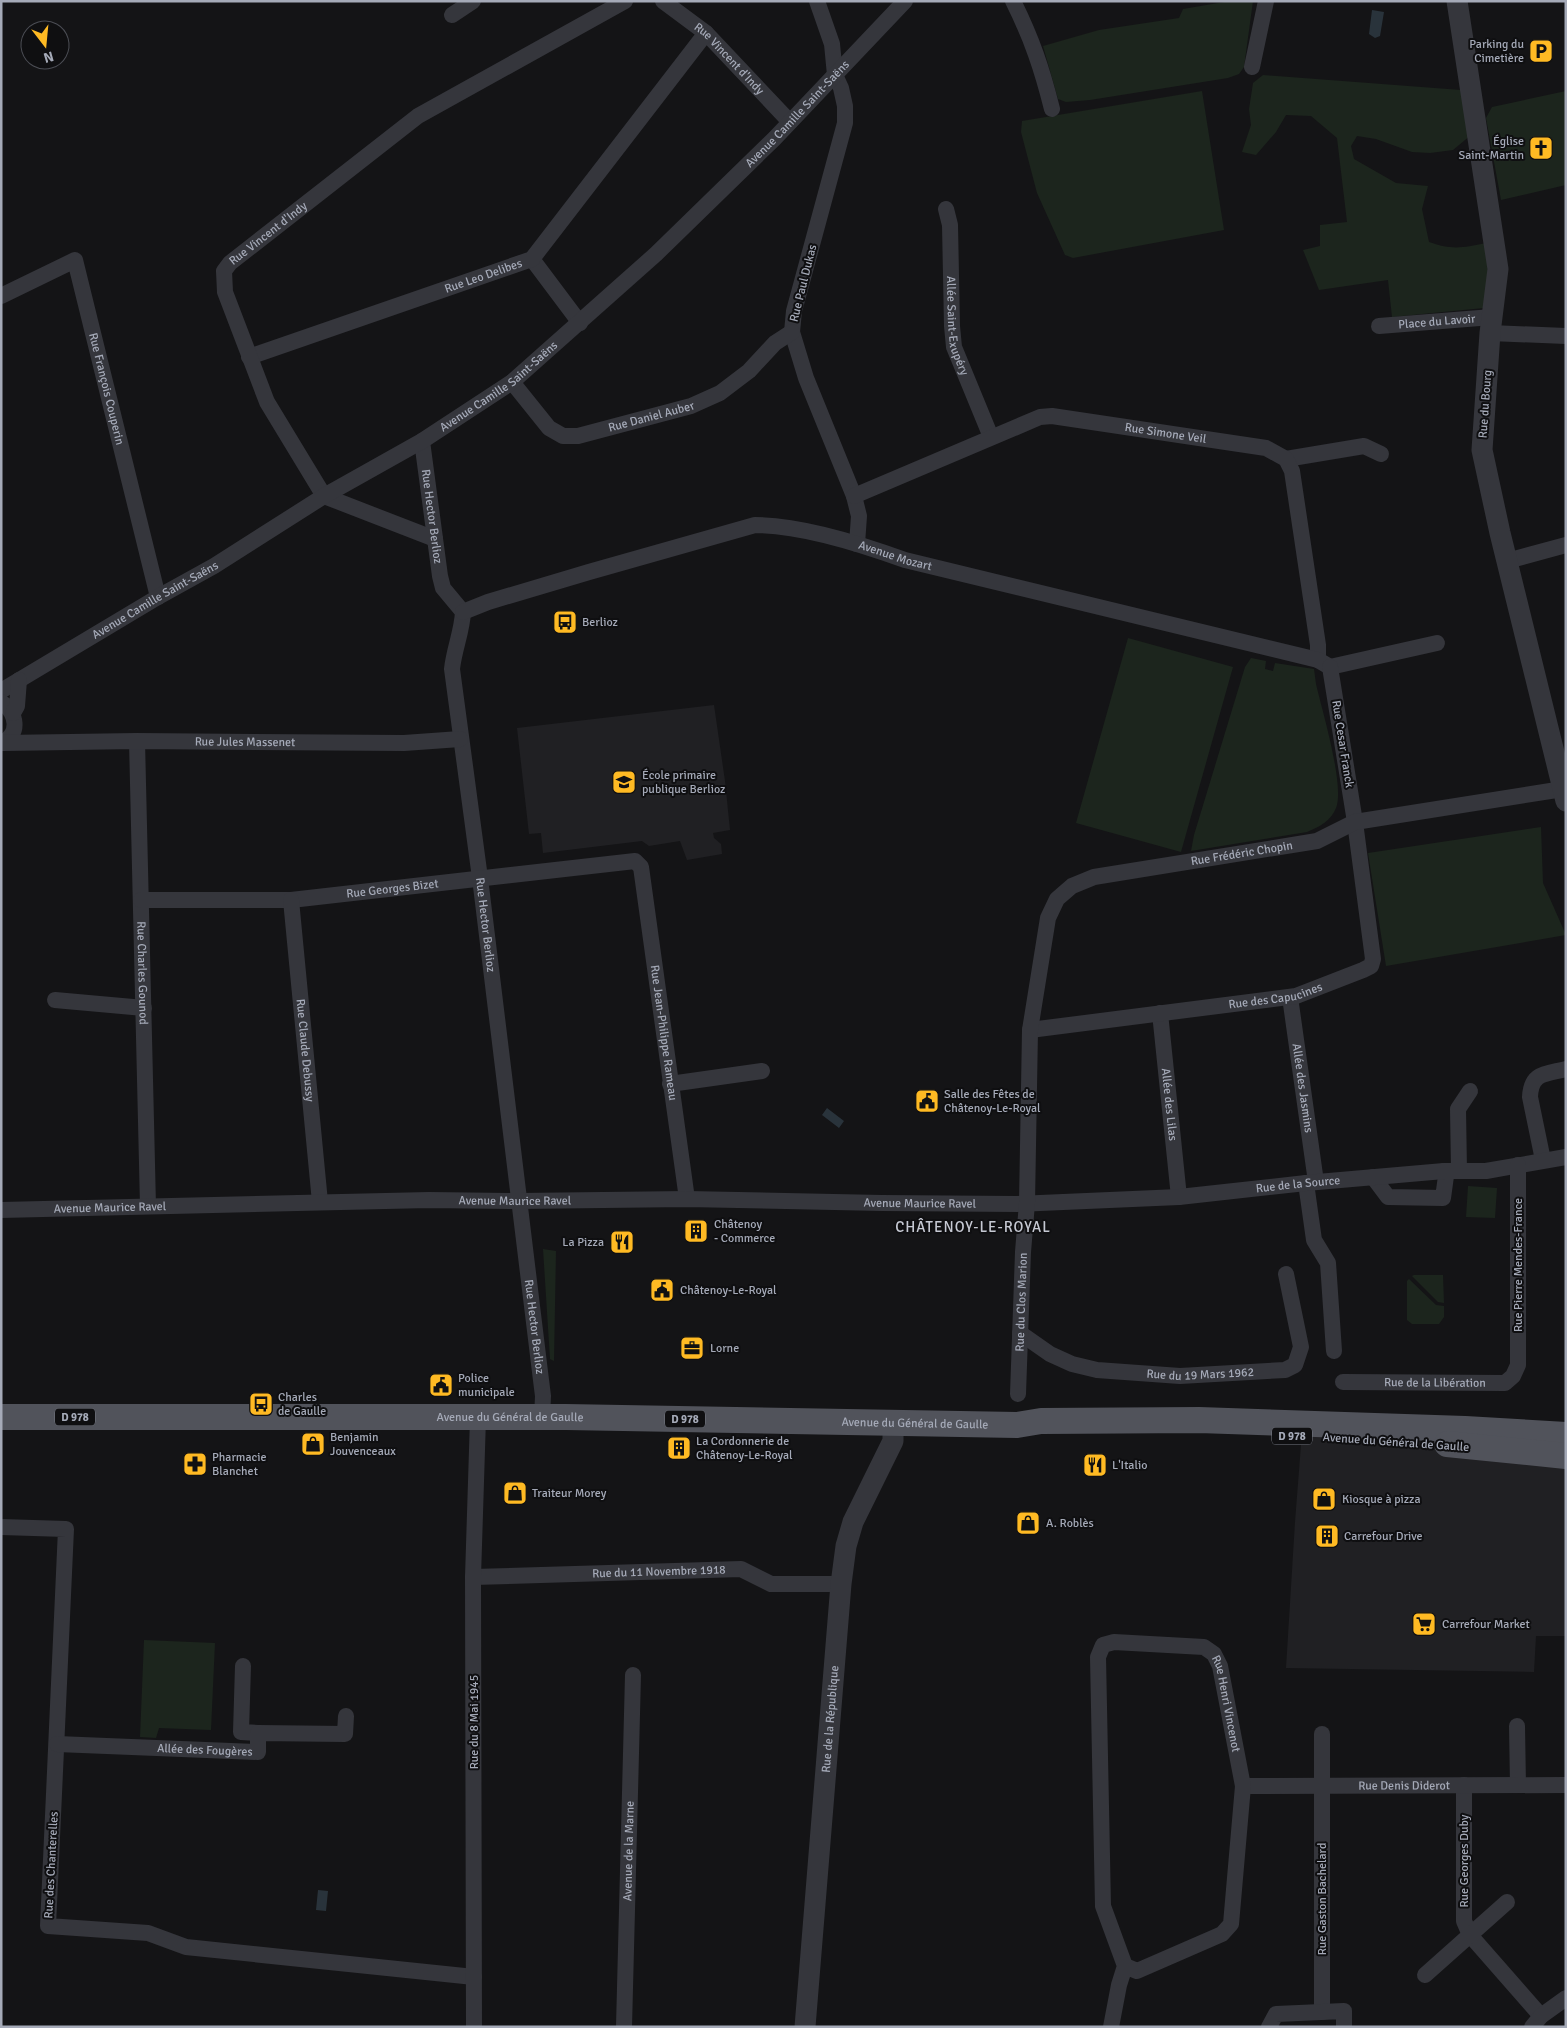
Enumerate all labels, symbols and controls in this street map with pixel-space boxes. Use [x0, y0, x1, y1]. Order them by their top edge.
north arrow [20, 20, 70, 70]
street label: Rue Vincent d'Indy [691, 20, 767, 98]
place label: Parking du Cimetière [1469, 37, 1524, 66]
parking icon: Parking du Cimetière [1528, 38, 1554, 64]
text: N [41, 48, 55, 67]
street label: Avenue Camille Saint-Saëns [742, 57, 853, 171]
place label: Église Saint-Martin [1458, 134, 1524, 163]
church icon: Église Saint-Martin [1528, 135, 1554, 161]
street label: Rue Vincent d'Indy [226, 198, 311, 269]
street label: Rue Paul Dukas [787, 243, 820, 323]
street label: Rue Leo Delibes [443, 256, 524, 297]
street label: Allée Saint-Exupéry [943, 276, 972, 378]
street label: Place du Lavoir [1398, 311, 1477, 332]
street label: Rue François Couperin [85, 331, 127, 447]
street label: Avenue Camille Saint-Saëns [437, 338, 561, 435]
street label: Rue du Bourg [1476, 369, 1495, 439]
street label: Rue Daniel Auber [607, 398, 698, 436]
street label: Rue Simone Veil [1124, 420, 1208, 447]
street label: Rue Hector Berlioz [418, 468, 445, 565]
street label: Avenue Mozart [857, 538, 933, 574]
street label: Avenue Camille Saint-Saëns [89, 558, 221, 643]
bus stop icon: Berlioz [552, 609, 578, 635]
place label: Berlioz [582, 615, 618, 630]
street label: Rue Cesar Franck [1328, 699, 1357, 789]
street label: Rue Jules Massenet [195, 734, 295, 750]
place label: École primaire publique Berlioz [642, 768, 725, 797]
school or university icon: École primaire publique Berlioz [611, 769, 637, 795]
street label: Rue Frédéric Chopin [1190, 838, 1294, 869]
street label: Rue Georges Bizet [346, 876, 439, 902]
street label: Rue Hector Berlioz [472, 877, 498, 973]
street label: Rue Charles Gounod [133, 921, 151, 1025]
street label: Rue Jean-Philippe Rameau [647, 964, 680, 1102]
street label: Rue des Capucines [1228, 979, 1325, 1013]
street label: Rue Claude Debussy [293, 998, 317, 1103]
street label: Allée des Jasmins [1289, 1043, 1316, 1134]
street label: Allée des Lilas [1158, 1067, 1180, 1142]
place label: Salle des Fêtes de Châtenoy-Le-Royal [944, 1087, 1041, 1116]
public building icon: Salle des Fêtes de Châtenoy-Le-Royal [914, 1088, 940, 1114]
street label: Rue de la Source [1255, 1173, 1341, 1196]
street label: Avenue Maurice Ravel [458, 1193, 572, 1209]
street label: Avenue Maurice Ravel [863, 1196, 977, 1212]
street label: Rue Pierre Mendes-France [1511, 1198, 1526, 1332]
street label: Avenue Maurice Ravel [54, 1199, 167, 1217]
place label: Châtenoy - Commerce [714, 1217, 775, 1246]
building icon: Châtenoy - Commerce [683, 1218, 709, 1244]
district label: CHÂTENOY-LE-ROYAL [895, 1218, 1051, 1236]
restaurant icon: La Pizza [609, 1229, 635, 1255]
place label: La Pizza [562, 1235, 604, 1250]
street label: Rue du Clos Marion [1012, 1252, 1031, 1352]
public building icon: Châtenoy-Le-Royal [649, 1277, 675, 1303]
street label: Rue Hector Berlioz [521, 1279, 547, 1375]
place label: Châtenoy-Le-Royal [680, 1283, 777, 1298]
office icon: Lorne [679, 1335, 705, 1361]
place label: Lorne [710, 1341, 739, 1356]
street label: Rue du 19 Mars 1962 [1146, 1365, 1254, 1384]
place label: Police municipale [458, 1371, 515, 1400]
public building icon: Police municipale [428, 1372, 454, 1398]
street label: Rue de la Libération [1384, 1375, 1486, 1391]
place label: Charles de Gaulle [278, 1390, 326, 1419]
bus stop icon: Charles de Gaulle [248, 1391, 274, 1417]
road number: D 978 [55, 1408, 95, 1425]
street label: Avenue du Général de Gaulle [437, 1410, 584, 1425]
road number: D 978 [665, 1410, 705, 1428]
street label: Avenue du Général de Gaulle [841, 1415, 989, 1432]
road number: D 978 [1272, 1428, 1312, 1444]
place label: Benjamin Jouvenceaux [330, 1430, 396, 1459]
street label: Avenue du Général de Gaulle [1322, 1430, 1470, 1455]
shop icon: Benjamin Jouvenceaux [300, 1431, 326, 1457]
place label: La Cordonnerie de Châtenoy-Le-Royal [696, 1434, 793, 1463]
building icon: La Cordonnerie de Châtenoy-Le-Royal [666, 1435, 692, 1461]
place label: Pharmacie Blanchet [212, 1450, 266, 1479]
pharmacy icon: Pharmacie Blanchet [182, 1451, 208, 1477]
restaurant icon: L'Italio [1082, 1452, 1108, 1478]
place label: L'Italio [1112, 1458, 1147, 1473]
shop icon: Traiteur Morey [502, 1480, 528, 1506]
place label: Traiteur Morey [532, 1486, 607, 1501]
shop icon: Kiosque à pizza [1311, 1486, 1337, 1512]
place label: Kiosque à pizza [1342, 1492, 1421, 1507]
shop icon: A. Roblès [1015, 1510, 1041, 1536]
place label: A. Roblès [1046, 1516, 1094, 1531]
building icon: Carrefour Drive [1314, 1523, 1340, 1549]
place label: Carrefour Drive [1344, 1529, 1422, 1544]
street label: Rue du 11 Novembre 1918 [592, 1562, 726, 1581]
supermarket icon: Carrefour Market [1411, 1611, 1437, 1637]
place label: Carrefour Market [1442, 1617, 1530, 1632]
street label: Rue Henri Vincenot [1208, 1653, 1243, 1753]
street label: Rue de la République [819, 1665, 842, 1773]
street label: Rue du 8 Mai 1945 [467, 1675, 482, 1769]
street label: Allée des Fougères [157, 1741, 253, 1760]
street label: Rue Denis Diderot [1358, 1778, 1450, 1794]
street label: Avenue de la Marne [620, 1801, 638, 1901]
street label: Rue des Chanterelles [41, 1811, 62, 1919]
street label: Rue Georges Duby [1457, 1814, 1472, 1907]
street label: Rue Gaston Bachelard [1315, 1843, 1330, 1955]

